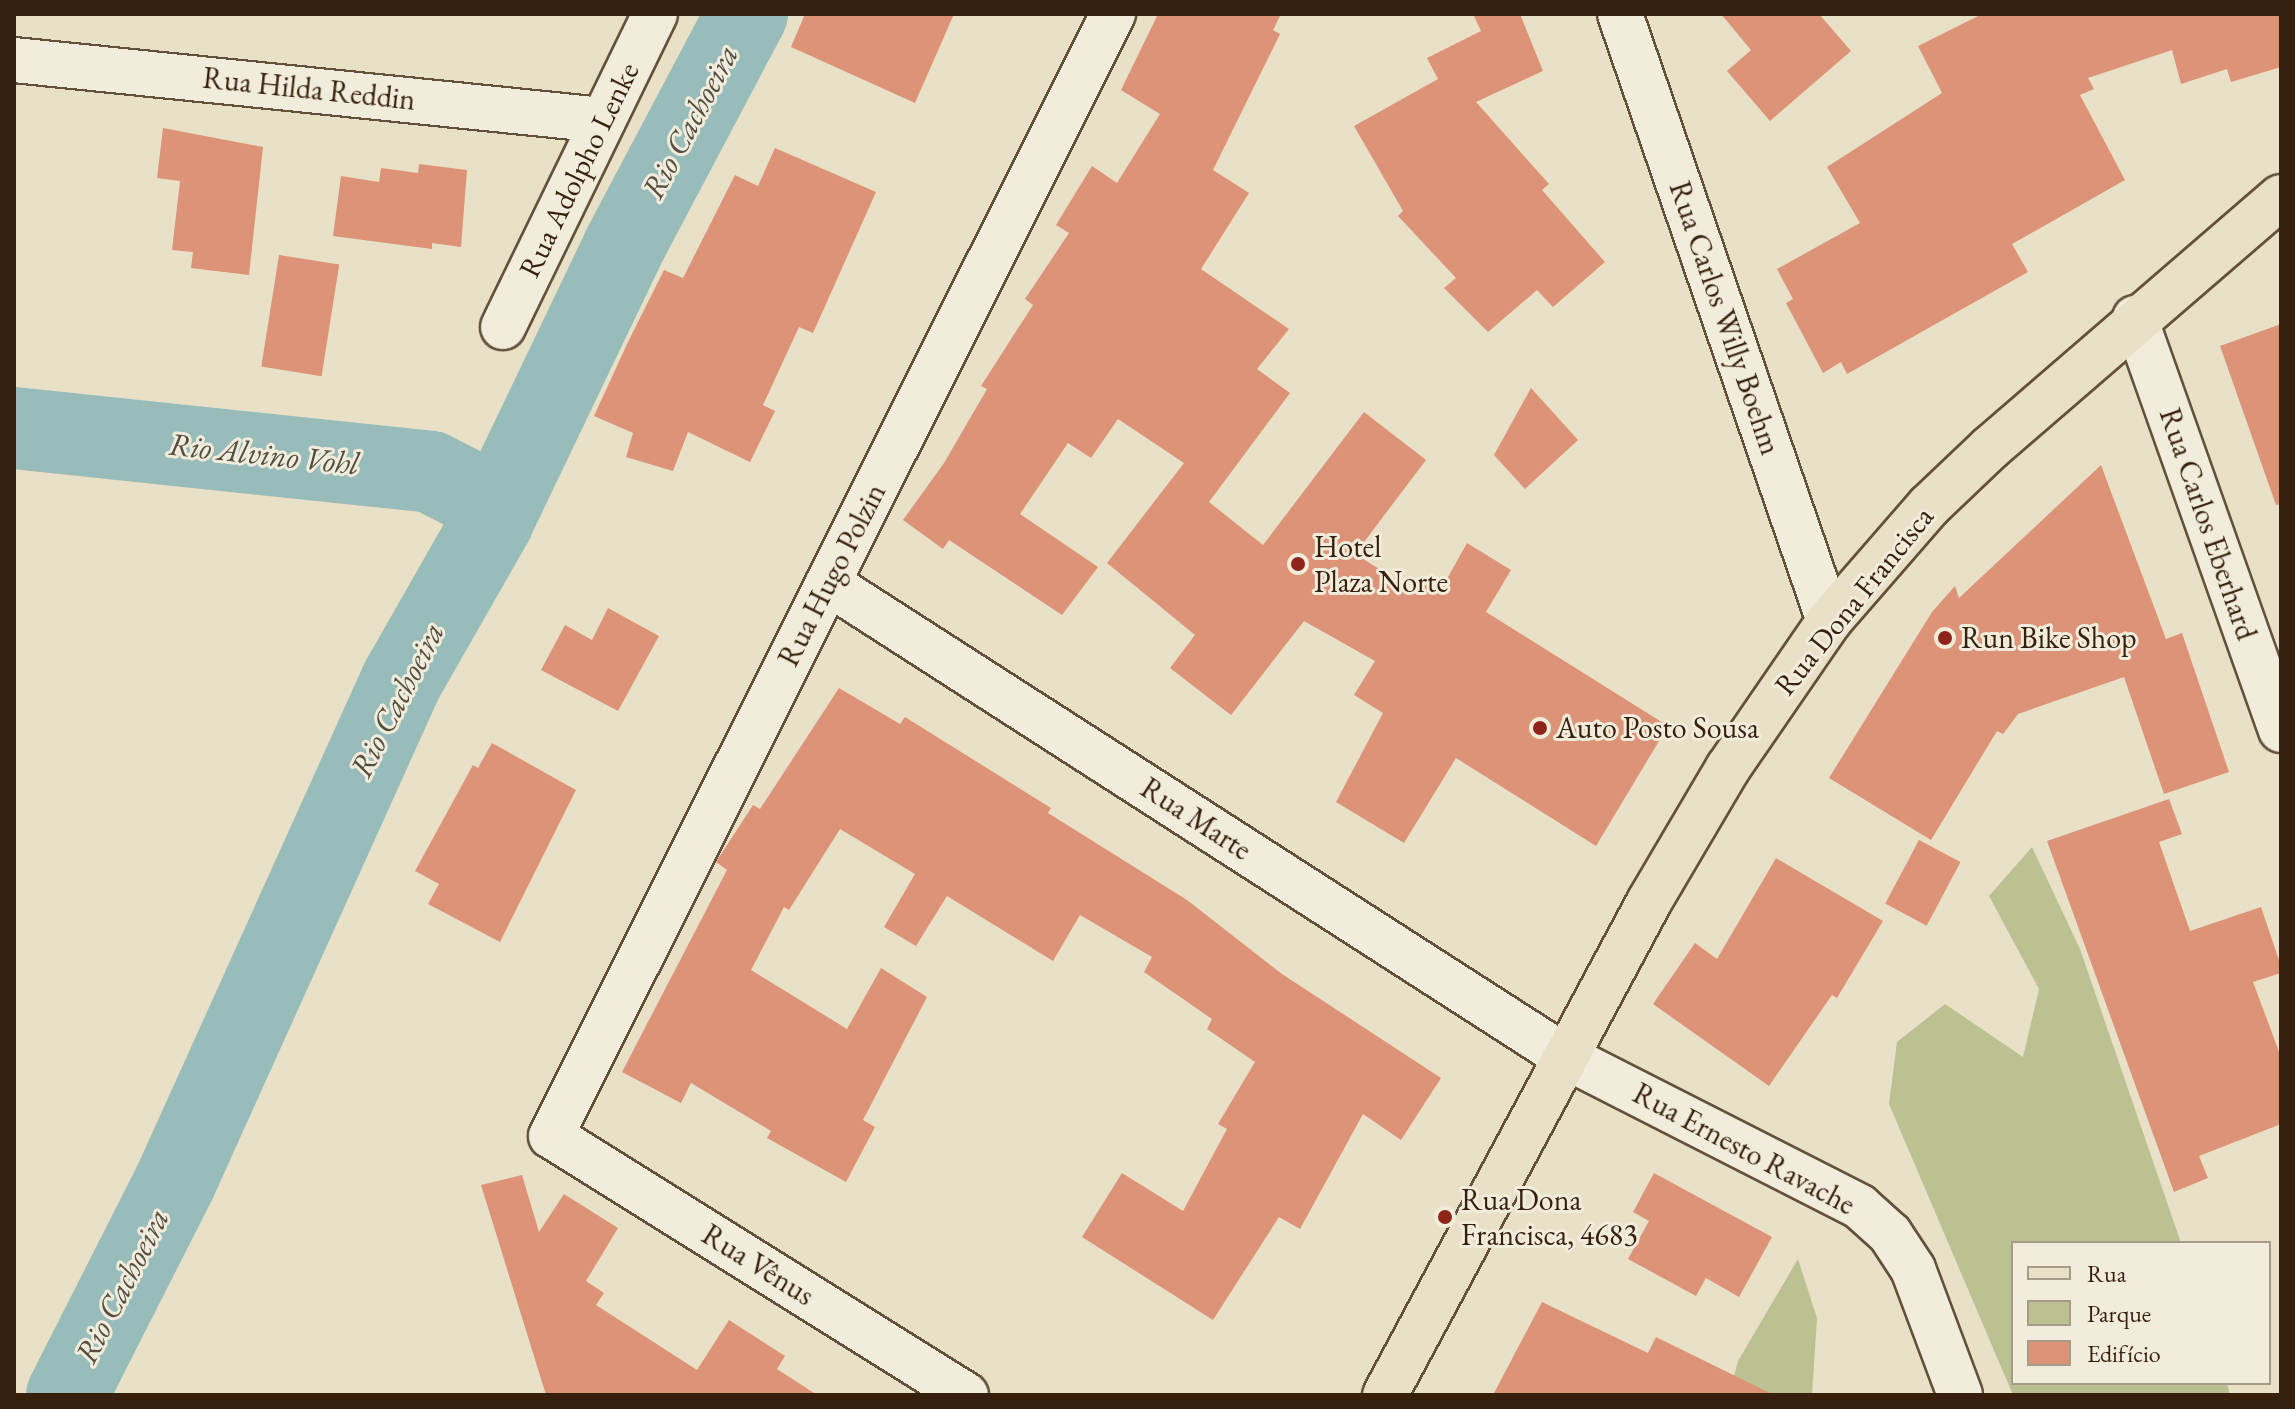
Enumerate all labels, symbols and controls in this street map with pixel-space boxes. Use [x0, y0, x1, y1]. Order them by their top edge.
water label: Rio Cachoeira [633, 38, 747, 206]
street label: Rua Adolpho Lenke [511, 57, 647, 283]
street label: Rua Hilda Reddin [201, 60, 417, 118]
street label: Rua Carlos Willy Boehm [1661, 176, 1789, 460]
street label: Rua Carlos Eberhard [2151, 403, 2265, 645]
water label: Rio Alvino Vohl [167, 425, 361, 483]
street label: Rua Hugo Polzin [770, 478, 894, 672]
street label: Rua Dona Francisca [1767, 499, 1941, 703]
place label: Hotel Plaza Norte [1314, 529, 1448, 600]
marker: Hotel Plaza Norte [1289, 555, 1307, 573]
water label: Rio Cachoeira [342, 616, 452, 784]
place label: Run Bike Shop [1961, 620, 2137, 656]
marker: Run Bike Shop [1936, 629, 1954, 647]
place label: Auto Posto Sousa [1556, 710, 1759, 746]
marker: Auto Posto Sousa [1531, 719, 1549, 737]
street label: Rua Marte [1134, 770, 1258, 868]
street label: Rua Ernesto Ravache [1627, 1075, 1861, 1223]
place label: Rua Dona Francisca, 4683 [1461, 1182, 1638, 1252]
water label: Rio Cachoeira [67, 1202, 177, 1370]
marker: Rua Dona Francisca, 4683 [1436, 1208, 1454, 1226]
street label: Rua Vênus [695, 1217, 821, 1313]
legend [2011, 1241, 2271, 1385]
text: Rua [2087, 1258, 2126, 1289]
text: Parque [2087, 1298, 2151, 1329]
text: Edifício [2087, 1338, 2161, 1369]

